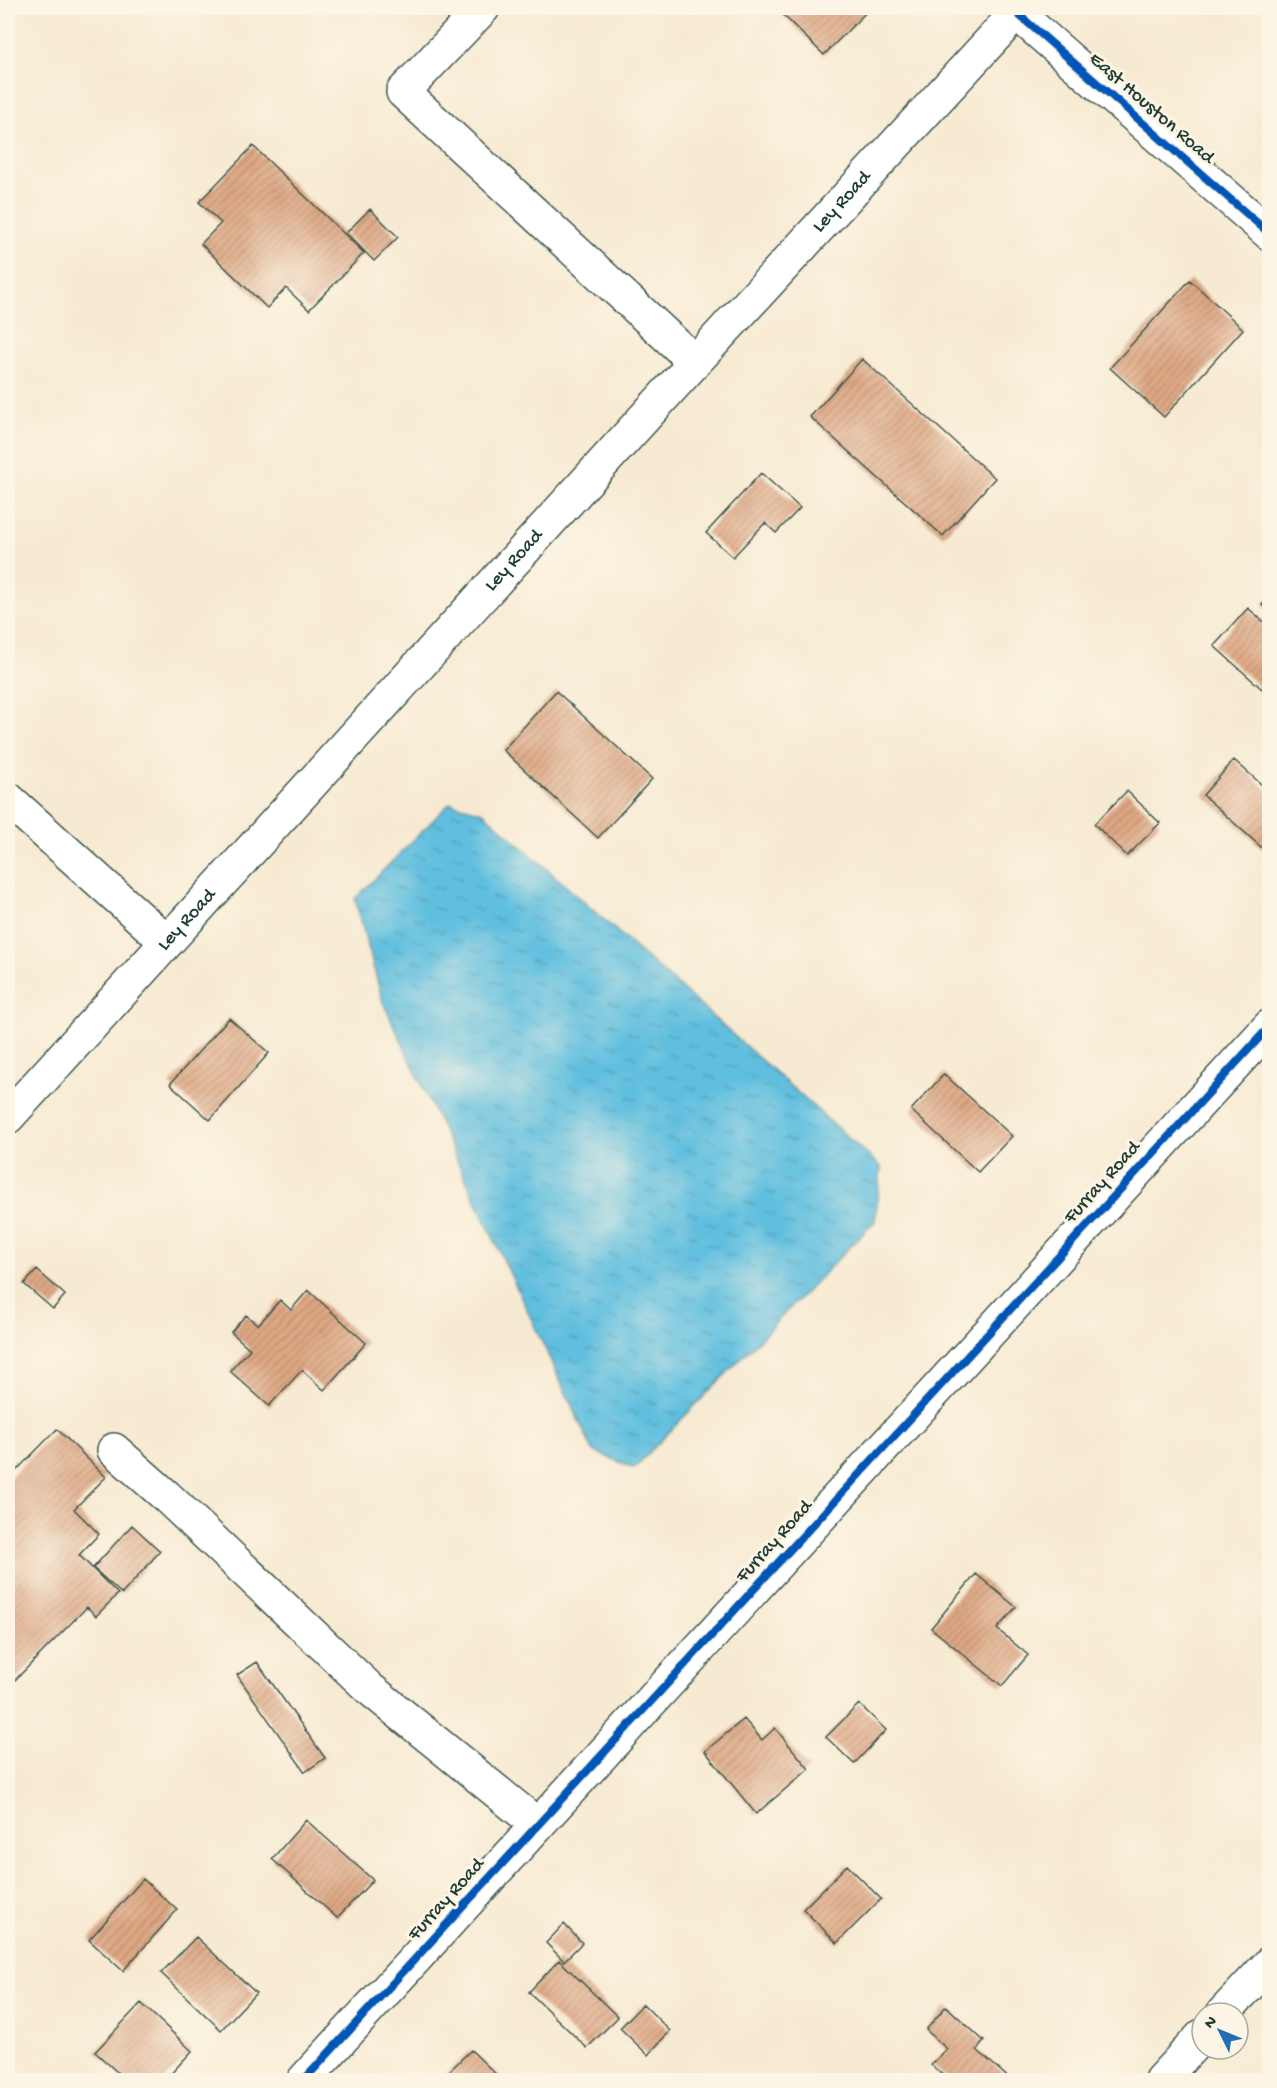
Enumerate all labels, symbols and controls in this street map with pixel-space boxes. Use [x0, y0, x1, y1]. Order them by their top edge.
street label: East Houston Road [1084, 48, 1220, 171]
street label: Ley Road [808, 165, 878, 238]
street label: Ley Road [480, 523, 550, 597]
street label: Ley Road [153, 883, 223, 956]
street label: Furray Road [1059, 1135, 1148, 1230]
street label: Furray Road [731, 1494, 820, 1589]
street label: Furray Road [403, 1852, 492, 1947]
north arrow [1190, 2001, 1250, 2061]
text: N [1201, 2012, 1222, 2033]

